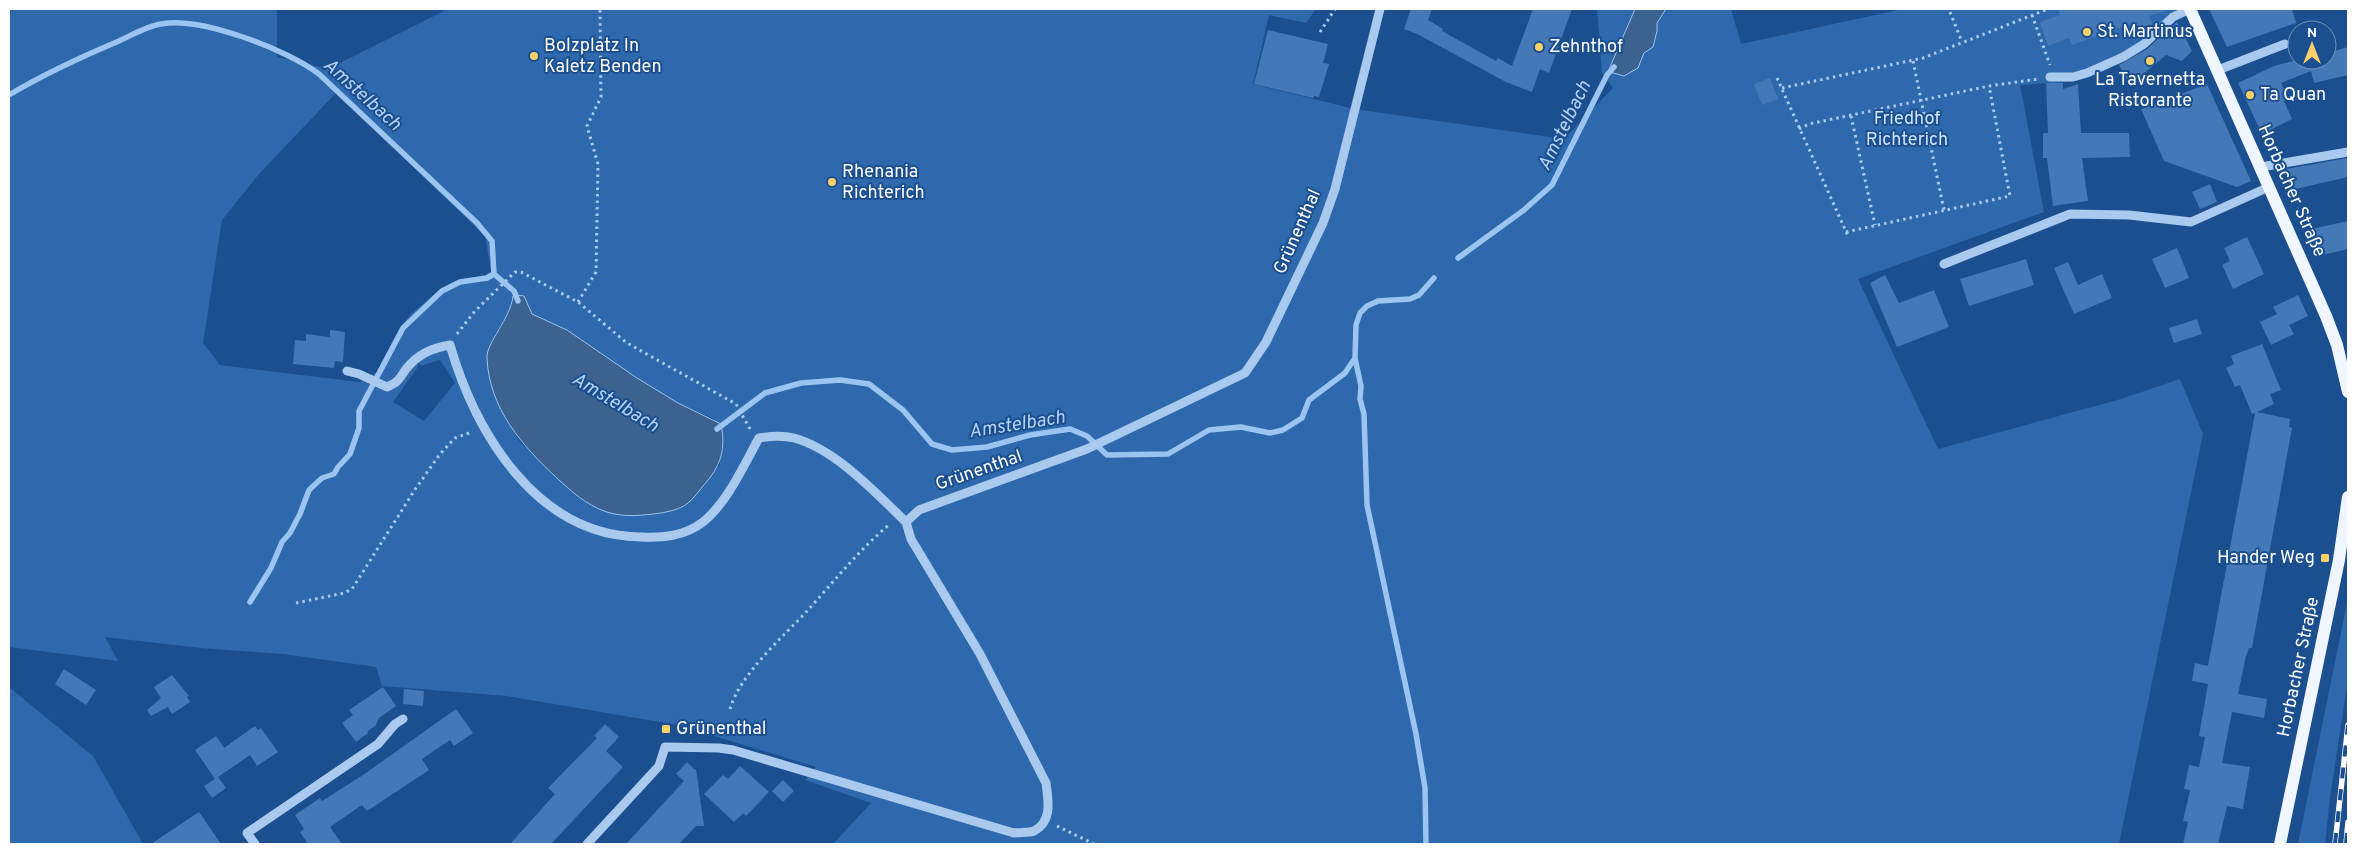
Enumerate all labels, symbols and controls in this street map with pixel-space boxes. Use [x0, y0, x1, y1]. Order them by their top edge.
north arrow [2287, 20, 2337, 70]
place label: St. Martinus [2097, 21, 2193, 44]
text: N [2307, 25, 2317, 42]
marker: St. Martinus [2081, 26, 2093, 38]
place label: Bolzplatz In Kaletz Benden [544, 35, 662, 79]
place label: Zehnthof [1549, 36, 1623, 59]
marker: Zehnthof [1533, 41, 1545, 53]
marker: Bolzplatz In Kaletz Benden [528, 50, 540, 62]
water label: Amstelbach [318, 54, 407, 137]
marker: La Tavernetta Ristorante [2144, 55, 2156, 67]
place label: La Tavernetta Ristorante [2095, 69, 2205, 113]
water label: Amstelbach [1533, 76, 1597, 175]
place label: Ta Quan [2260, 84, 2326, 107]
marker: Ta Quan [2244, 89, 2256, 101]
park label: Friedhof Richterich [1866, 108, 1948, 152]
street label: Horbacher Straße [2252, 121, 2330, 261]
place label: Rhenania Richterich [842, 161, 925, 205]
marker: Rhenania Richterich [826, 176, 838, 188]
street label: Grünenthal [1269, 186, 1327, 278]
water label: Amstelbach [567, 368, 663, 439]
water label: Amstelbach [967, 405, 1068, 444]
street label: Grünenthal [932, 445, 1026, 497]
place label: Hander Weg [2217, 547, 2315, 570]
marker: Hander Weg [2319, 552, 2331, 564]
street label: Horbacher Straße [2273, 595, 2325, 739]
place label: Grünenthal [676, 718, 767, 741]
marker: Grünenthal [660, 723, 672, 735]

